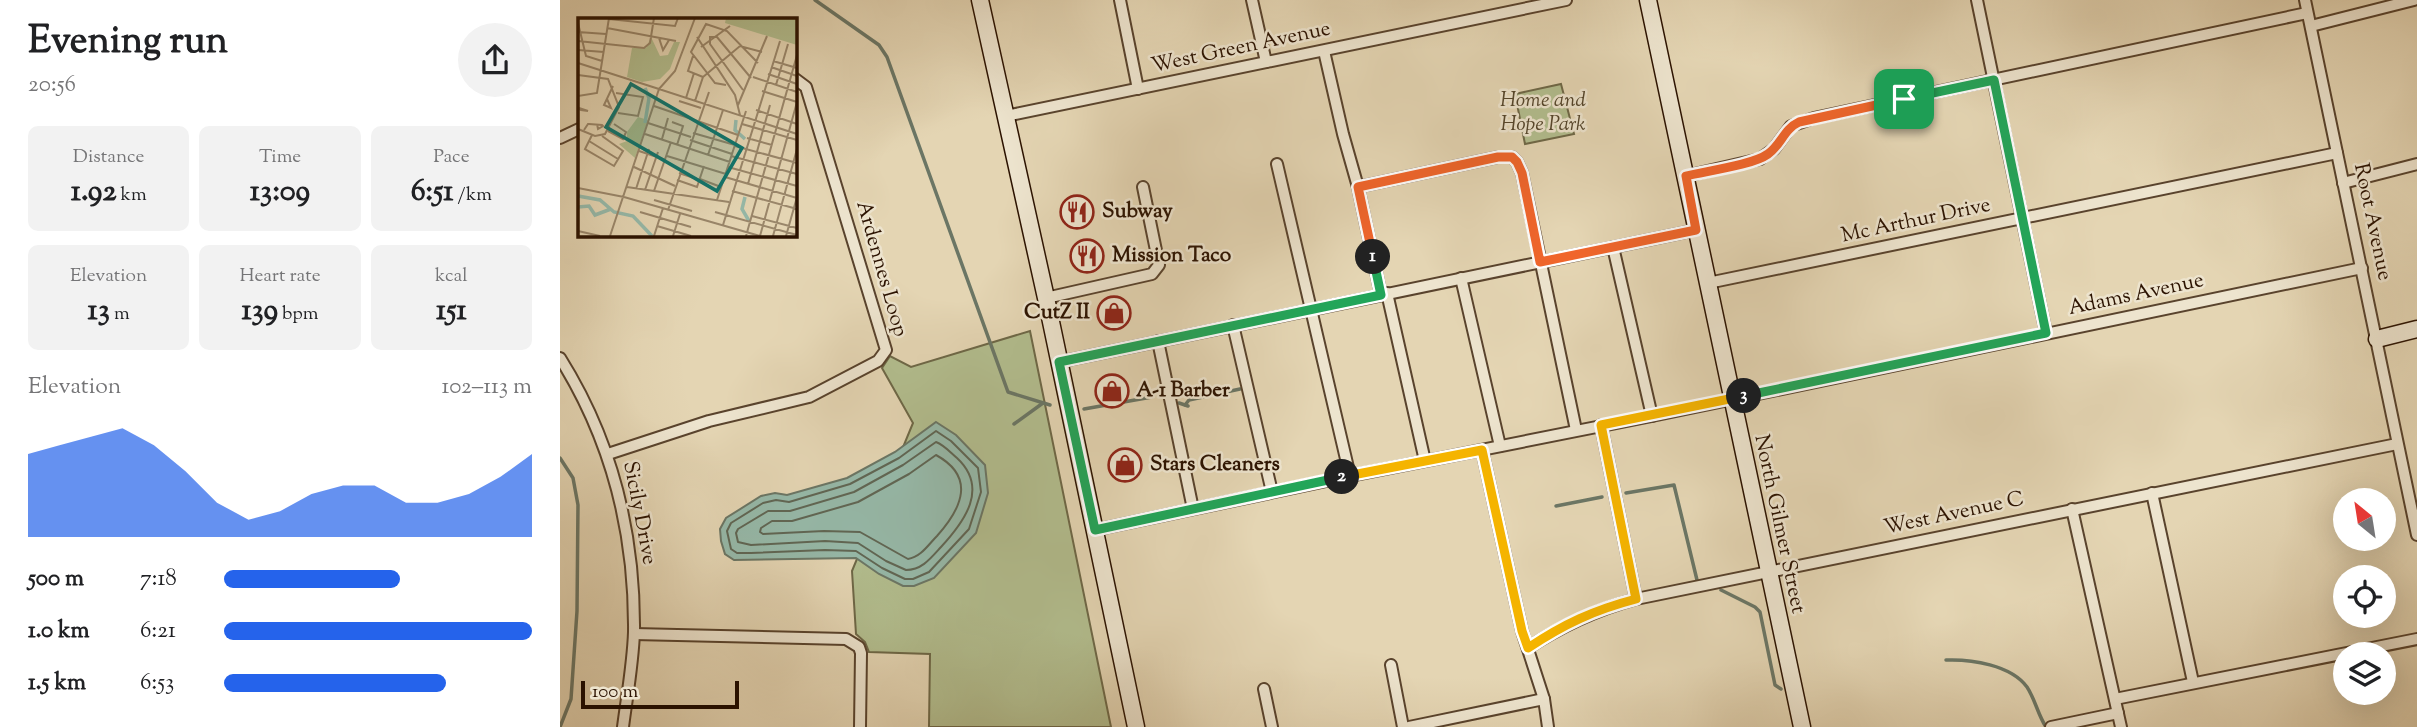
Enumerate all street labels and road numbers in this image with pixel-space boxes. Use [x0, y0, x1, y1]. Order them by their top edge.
street label: West Green Avenue [1149, 14, 1333, 82]
street label: Root Avenue [2345, 161, 2399, 283]
street label: Mc Arthur Drive [1839, 191, 1993, 251]
street label: Ardennes Loop [847, 198, 915, 340]
street label: Adams Avenue [2065, 266, 2207, 324]
street label: North Gilmer Street [1745, 432, 1813, 616]
street label: Sicily Drive [614, 459, 664, 567]
street label: West Avenue C [1881, 485, 2027, 543]

